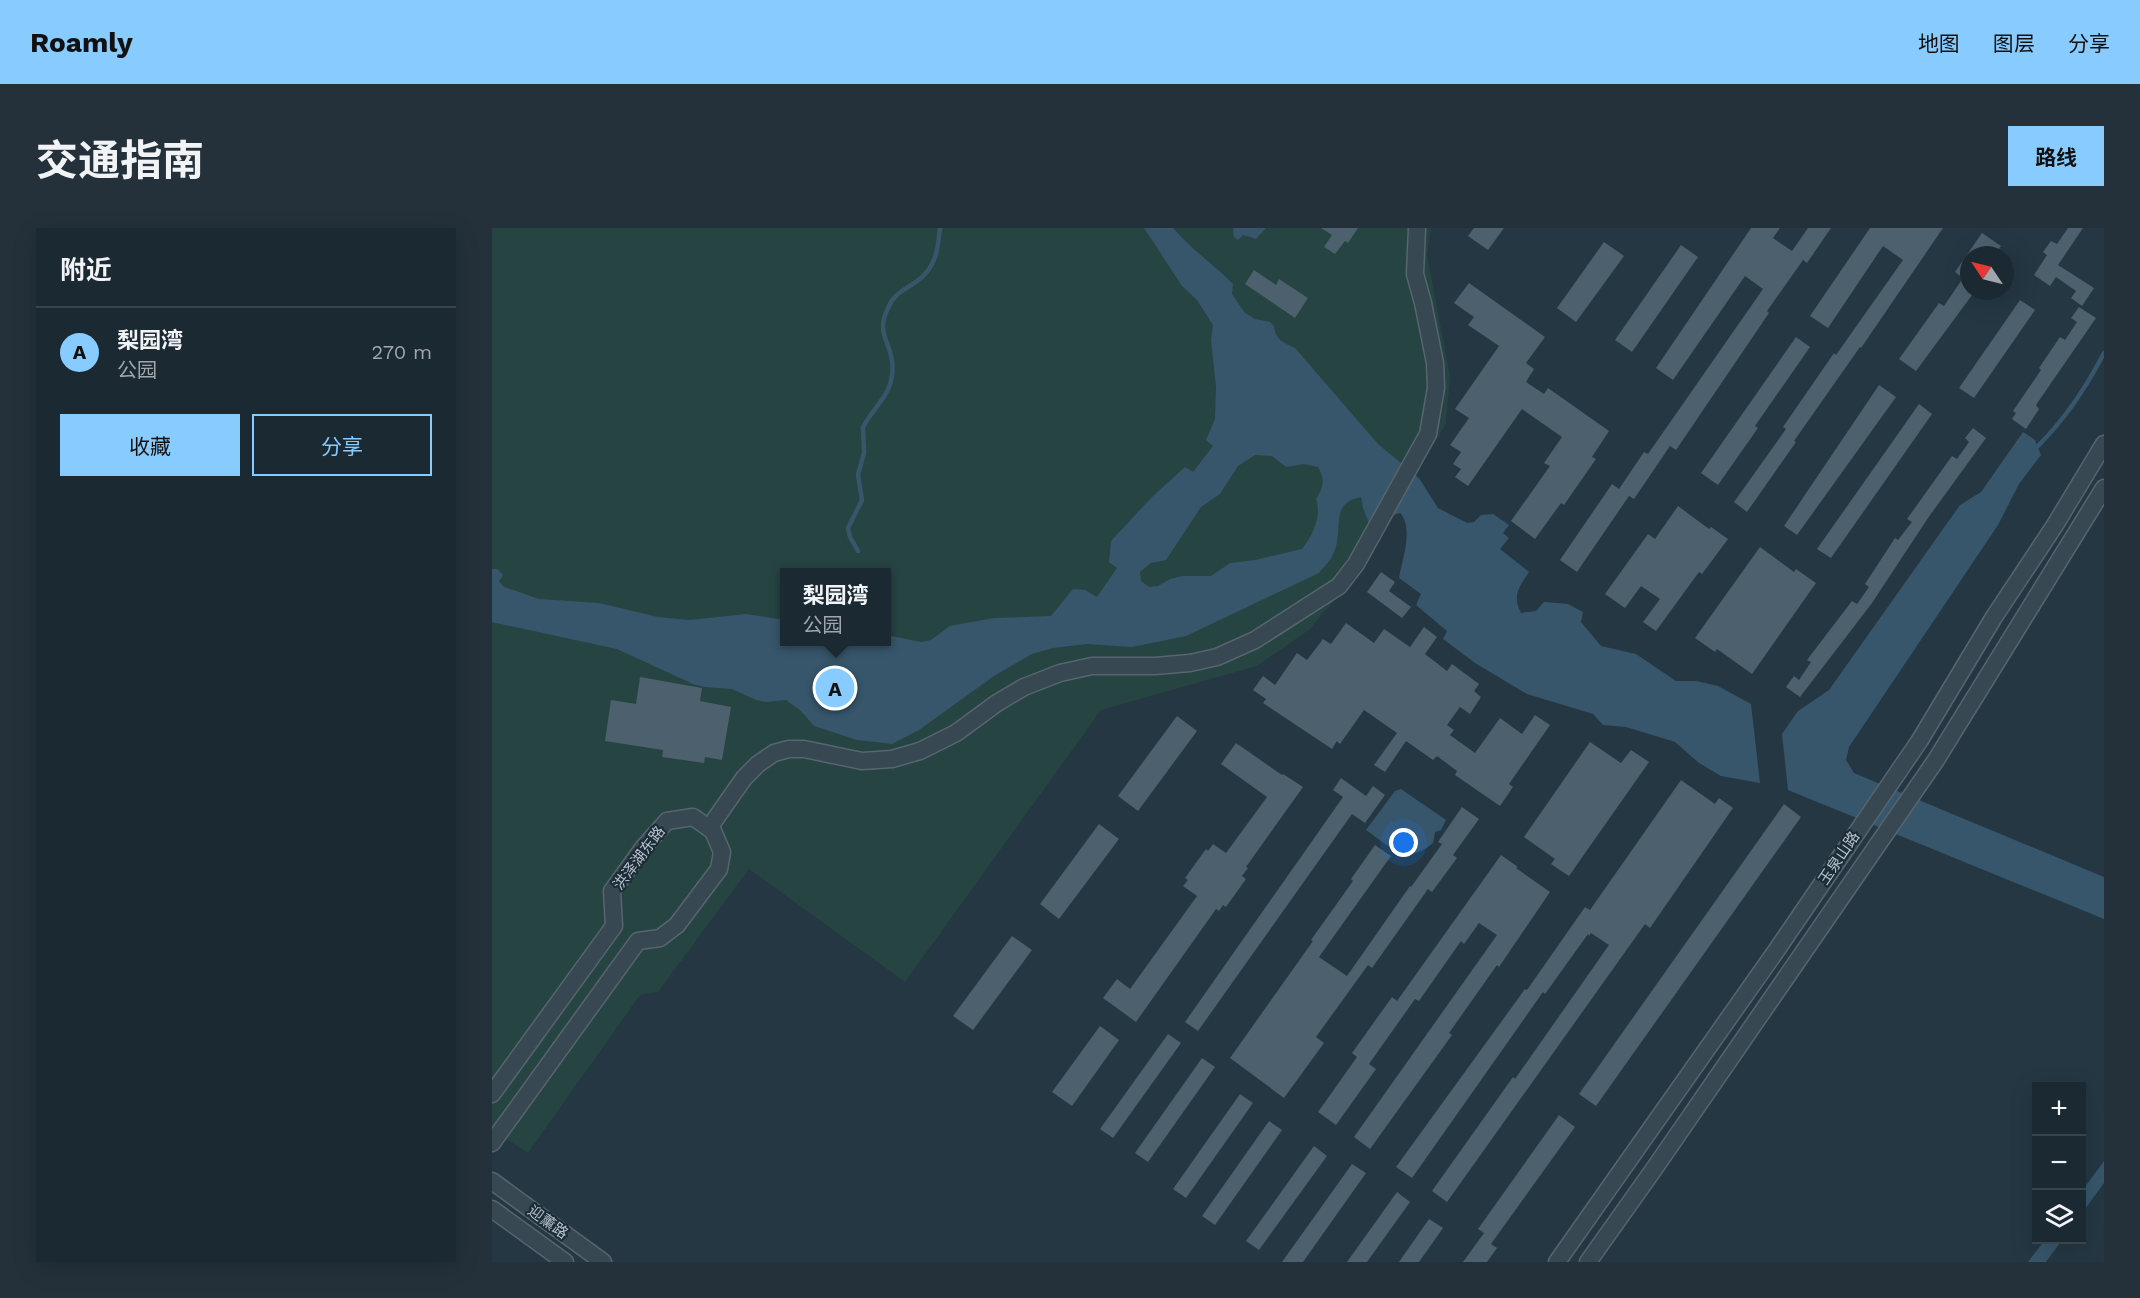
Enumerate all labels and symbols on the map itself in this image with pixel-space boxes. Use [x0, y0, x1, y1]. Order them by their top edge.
north arrow [1960, 246, 2014, 300]
pin: A [816, 666, 854, 710]
street label: 洪泽湖东路 [609, 823, 669, 893]
your location [1389, 828, 1418, 857]
street label: 玉泉山路 [1815, 828, 1863, 888]
street label: 迎薰路 [525, 1201, 571, 1243]

